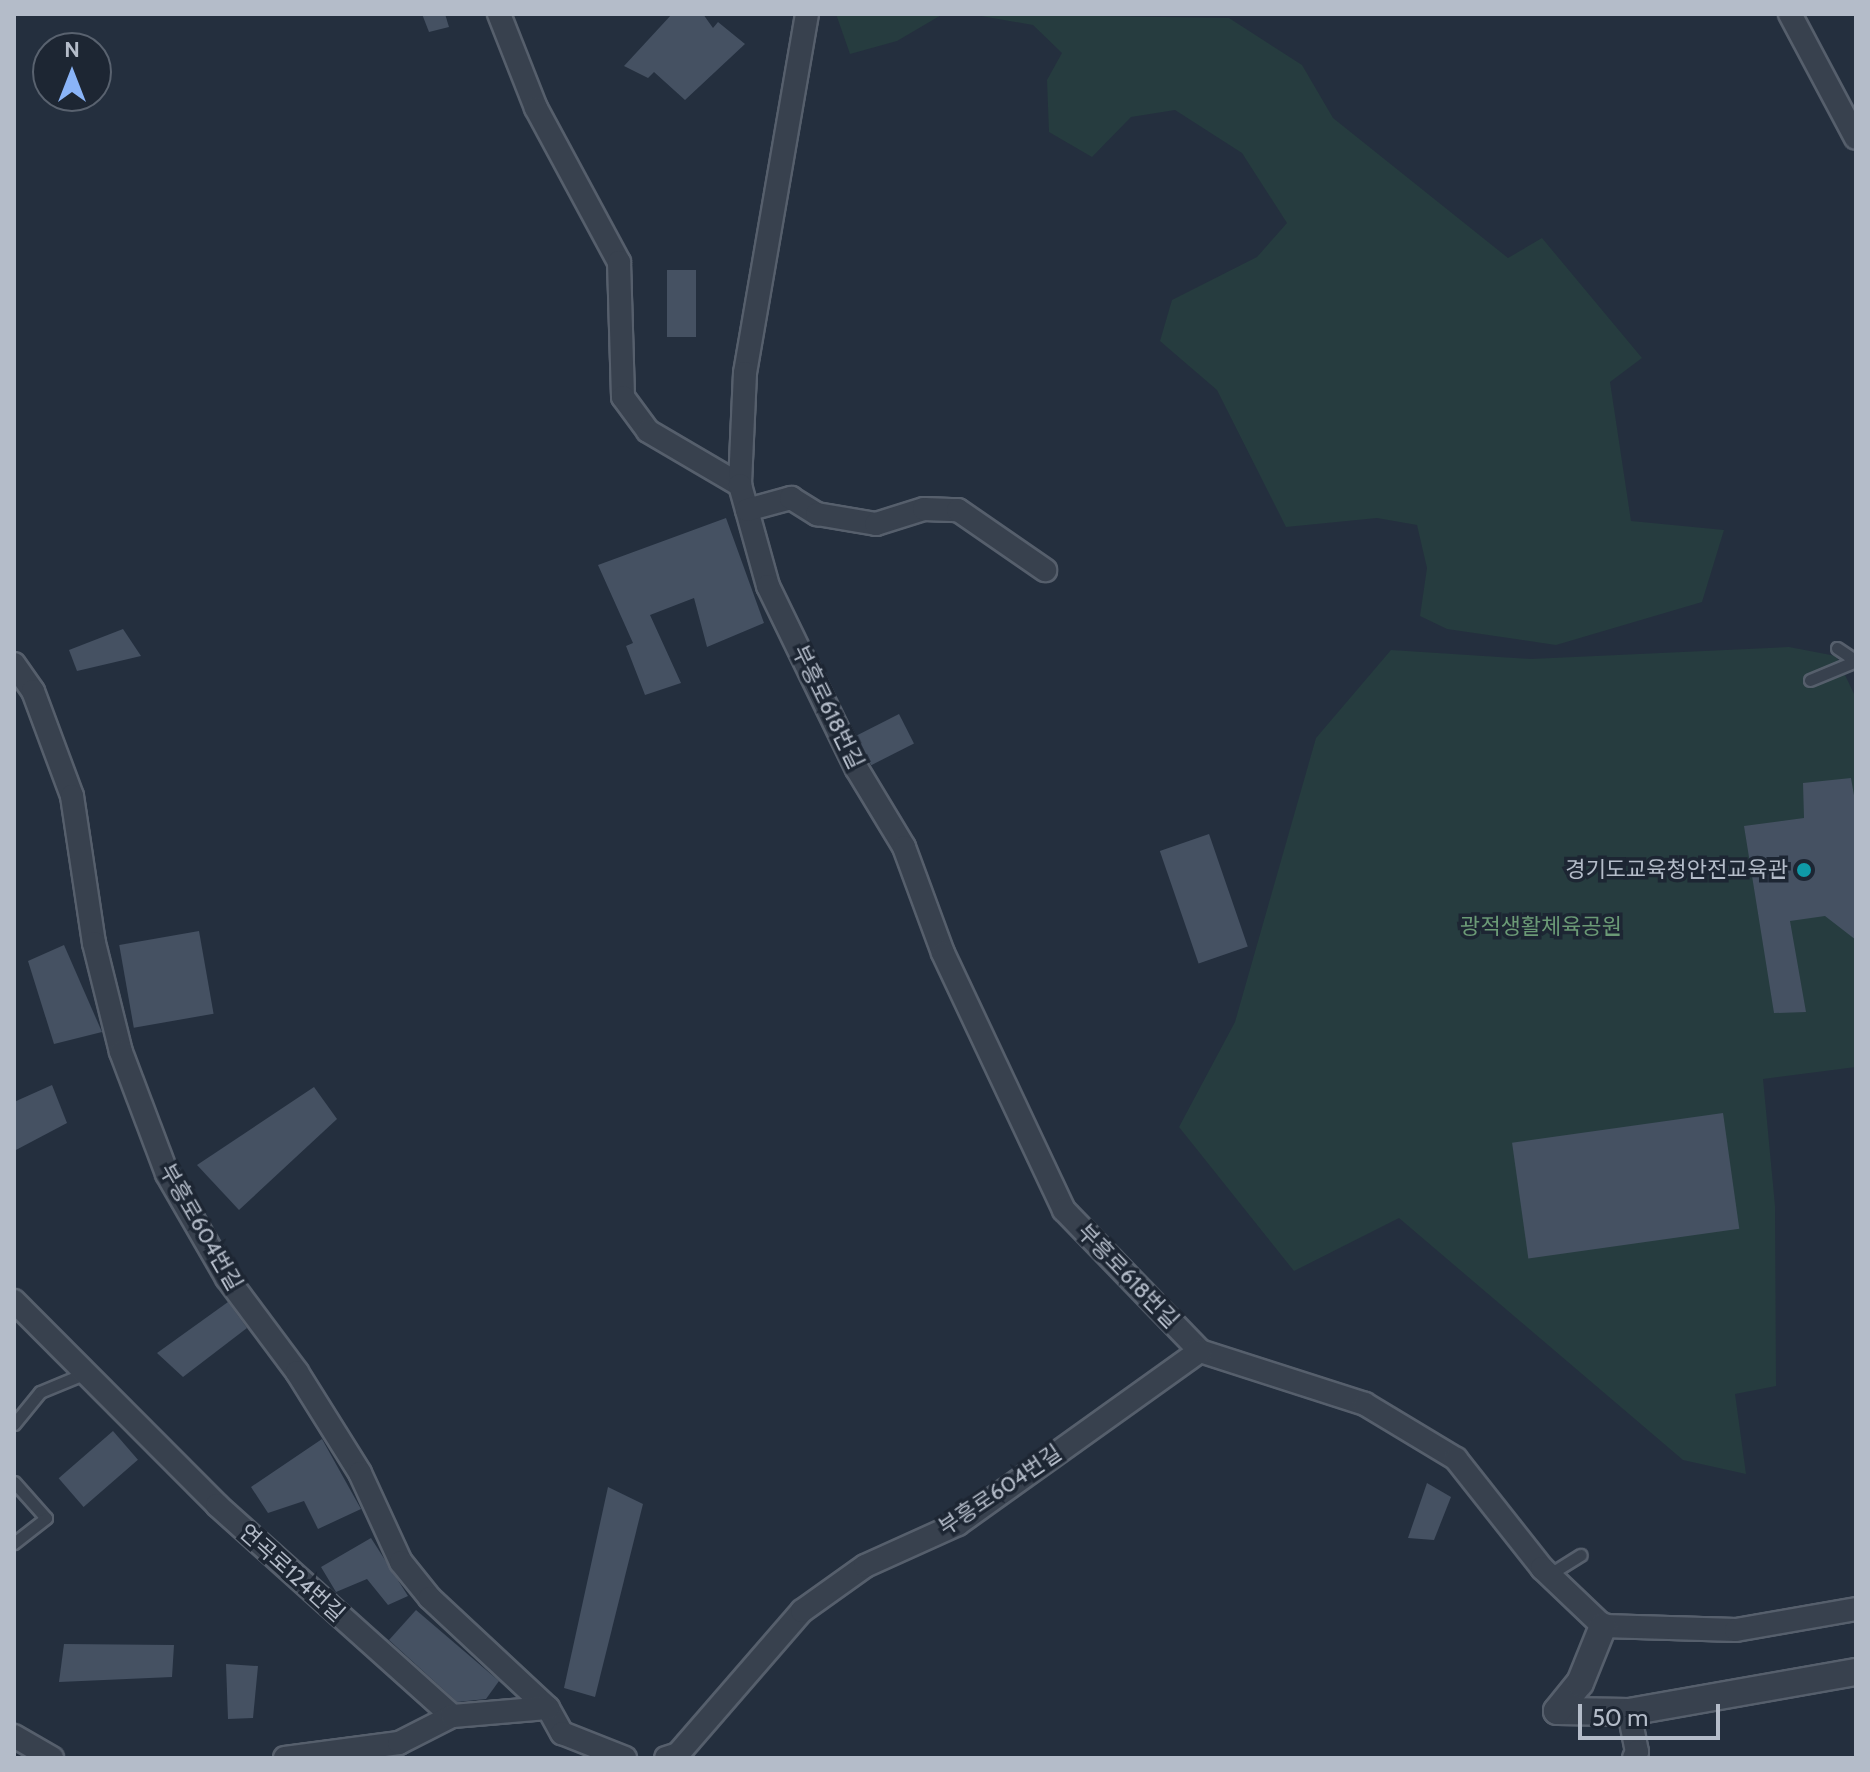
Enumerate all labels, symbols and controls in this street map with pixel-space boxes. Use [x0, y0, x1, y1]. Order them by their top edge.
north arrow [32, 32, 112, 112]
text: N [64, 36, 80, 63]
street label: 부흥로618번길 [787, 641, 869, 773]
place label: 경기도교육청안전교육관 [1565, 857, 1788, 883]
marker: 경기도교육청안전교육관 [1795, 861, 1813, 879]
park label: 광적생활체육공원 [1460, 914, 1622, 940]
street label: 부흥로604번길 [154, 1159, 248, 1295]
street label: 부흥로618번길 [1072, 1219, 1184, 1333]
street label: 부흥로604번길 [934, 1439, 1066, 1541]
street label: 연곡로124번길 [234, 1519, 350, 1627]
scale bar [1582, 1688, 1724, 1738]
text: 50 m [1592, 1703, 1648, 1732]

